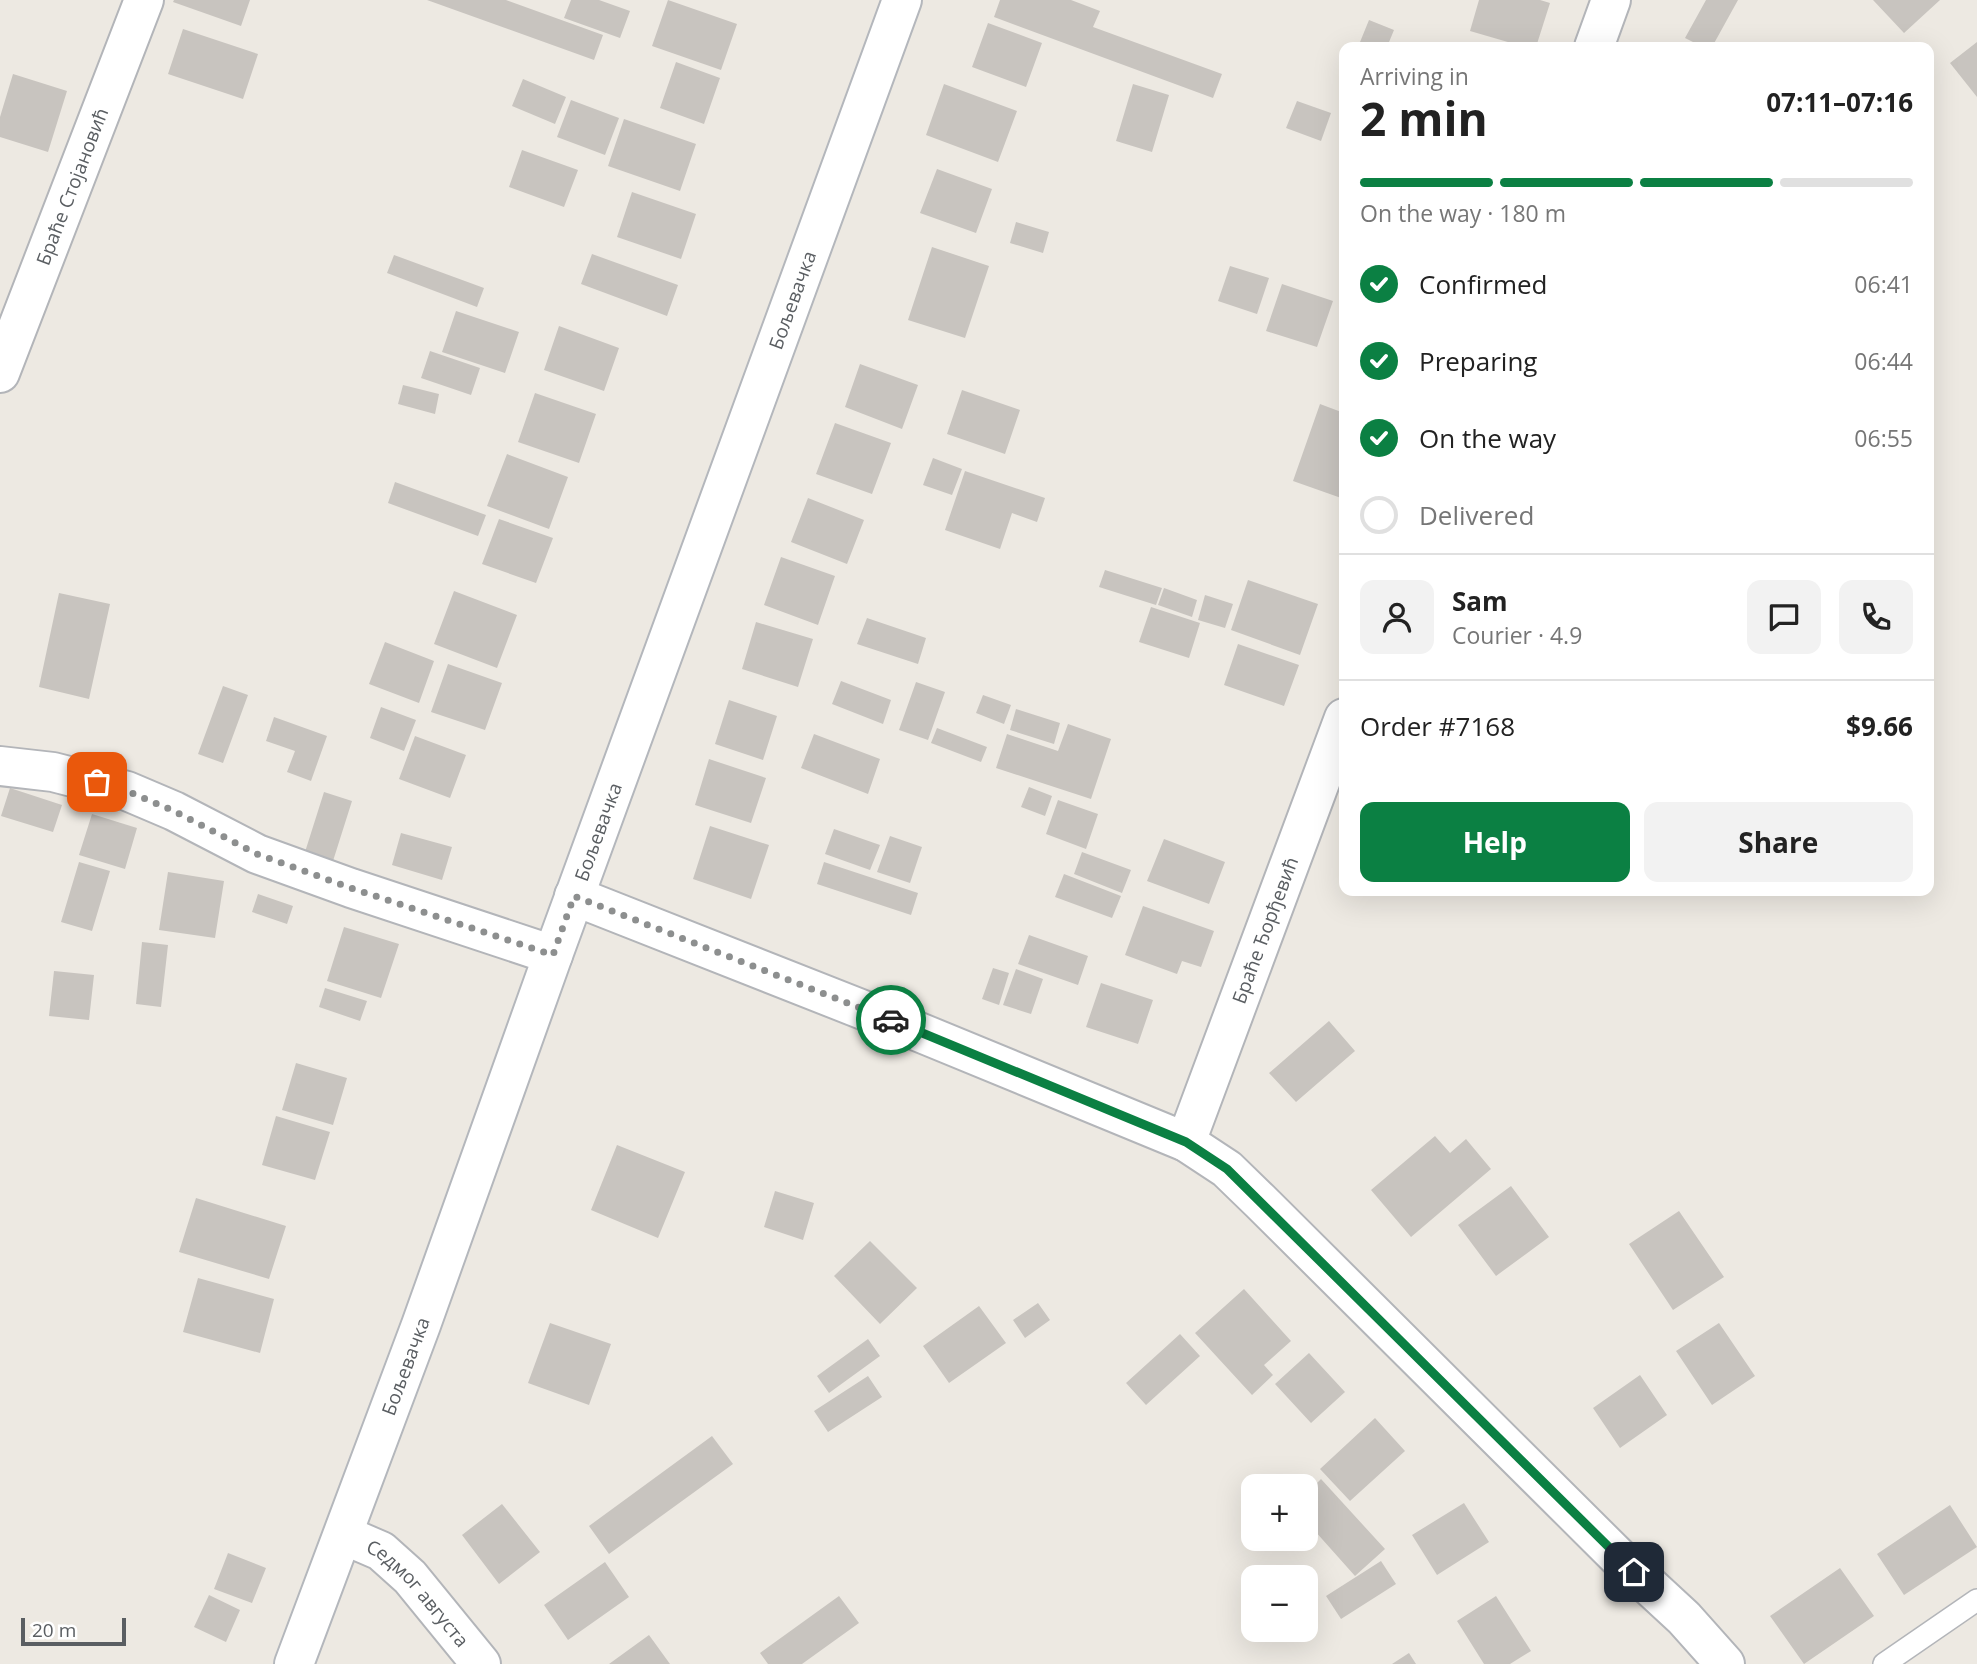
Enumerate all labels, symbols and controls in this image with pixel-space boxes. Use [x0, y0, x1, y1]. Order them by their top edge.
text: Arriving in [1360, 60, 1469, 92]
text: 07:11–07:16 [1766, 84, 1913, 120]
text: 2 min [1360, 87, 1488, 149]
street label: Браће Стојановић [30, 104, 114, 269]
text: On the way · 180 m [1360, 197, 1566, 229]
street label: Бољевачка [762, 247, 822, 353]
icon: check [1360, 265, 1398, 303]
text: Confirmed [1419, 266, 1547, 302]
text: 06:41 [1854, 268, 1913, 300]
icon: check [1360, 342, 1398, 380]
text: Preparing [1419, 343, 1537, 379]
text: 06:44 [1854, 345, 1913, 377]
icon: check [1360, 419, 1398, 457]
text: On the way [1419, 420, 1556, 456]
text: 06:55 [1854, 422, 1913, 454]
text: Delivered [1419, 497, 1534, 533]
button: person [1360, 580, 1434, 654]
button: chat [1747, 580, 1821, 654]
button: phone [1839, 580, 1913, 654]
text: Sam [1452, 583, 1508, 619]
text: Courier · 4.9 [1452, 619, 1582, 651]
text: Order #7168 [1360, 708, 1515, 744]
text: $9.66 [1846, 708, 1913, 744]
pin [67, 752, 127, 812]
icon: bag [78, 763, 116, 801]
street label: Бољевачка [568, 779, 628, 885]
button: Help [1360, 802, 1630, 882]
button: Share [1644, 802, 1913, 882]
street label: Браће Ђорђевић [1226, 853, 1304, 1007]
courier [856, 985, 926, 1055]
icon: car [872, 1001, 910, 1039]
street label: Бољевачка [375, 1314, 436, 1419]
map controls [1241, 1474, 1318, 1642]
button: + [1241, 1474, 1318, 1551]
street label: Седмог августа [363, 1533, 475, 1652]
pin [1604, 1542, 1664, 1602]
icon: home [1615, 1553, 1653, 1591]
button: − [1241, 1565, 1318, 1642]
scale bar [21, 1615, 126, 1647]
text: 20 m [32, 1617, 76, 1643]

